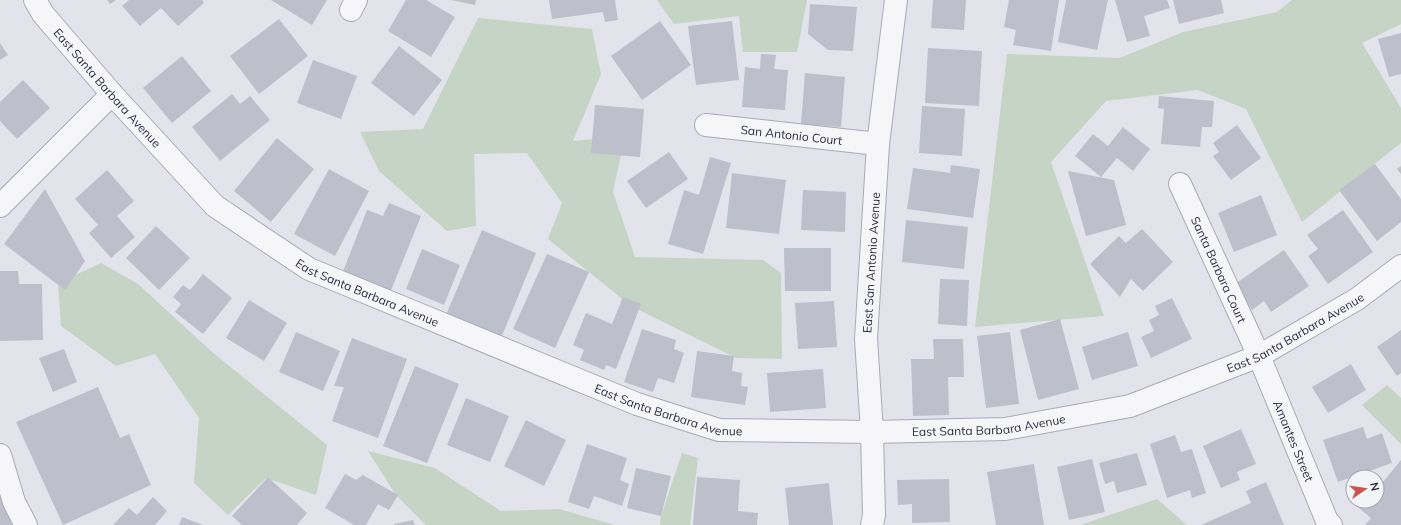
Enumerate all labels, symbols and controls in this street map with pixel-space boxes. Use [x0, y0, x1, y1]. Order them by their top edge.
street label: East Santa Barbara Avenue [51, 25, 164, 150]
street label: San Antonio Court [740, 121, 843, 148]
street label: East San Antonio Avenue [859, 192, 883, 333]
street label: Santa Barbara Court [1188, 214, 1250, 325]
street label: East Santa Barbara Avenue [293, 255, 441, 329]
street label: East Santa Barbara Avenue [1224, 289, 1367, 375]
street label: East Santa Barbara Avenue [593, 380, 742, 438]
street label: Amantes Street [1271, 398, 1317, 484]
street label: East Santa Barbara Avenue [912, 411, 1067, 439]
north arrow [1345, 469, 1385, 509]
text: N [1367, 481, 1382, 492]

